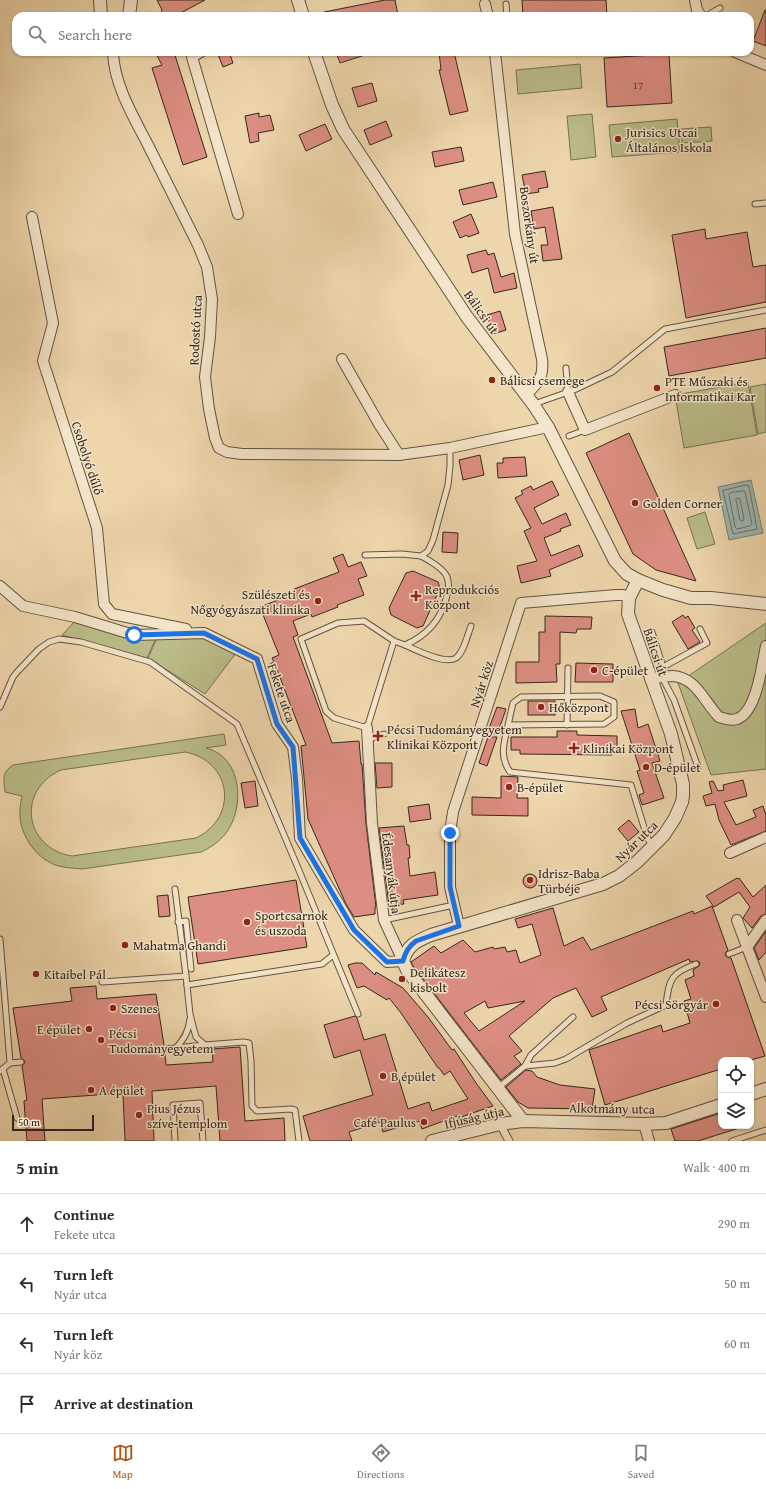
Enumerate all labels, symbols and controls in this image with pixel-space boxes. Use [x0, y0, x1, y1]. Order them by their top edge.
search box [12, 12, 754, 56]
icon: search [26, 23, 48, 45]
text: Search here [58, 24, 132, 45]
house number: 17 [633, 77, 643, 93]
place label: Jurisics Utcai Általános Iskola [624, 123, 713, 157]
marker: Jurisics Utcai Általános Iskola [613, 134, 623, 144]
street label: Boszorkány út [515, 185, 544, 265]
street label: Bálicsi út [460, 286, 504, 338]
street label: Rodostó utca [184, 293, 207, 366]
place label: Bálicsi csemege [500, 371, 585, 390]
place label: PTE Műszaki és Informatikai Kar [665, 372, 757, 406]
marker: Bálicsi csemege [487, 375, 497, 385]
marker: PTE Műszaki és Informatikai Kar [652, 383, 662, 393]
street label: Csobolyó dűlő [67, 419, 108, 498]
place label: Golden Corner [643, 494, 723, 513]
marker: Golden Corner [630, 498, 640, 508]
place label: Reprodukciós Központ [425, 580, 499, 614]
place label: Szülészeti és Nőgyógyászati klinika [191, 585, 311, 619]
marker: Reprodukciós Központ [410, 590, 422, 602]
marker: Szülészeti és Nőgyógyászati klinika [313, 596, 323, 606]
street label: Bálicsi út [638, 625, 673, 679]
route start [125, 626, 143, 644]
street label: Nyár köz [465, 658, 498, 710]
street label: Fekete utca [263, 661, 301, 726]
place label: C-épület [602, 661, 648, 680]
marker: C-épület [589, 665, 599, 675]
place label: Hőközpont [549, 698, 609, 717]
marker: Hőközpont [536, 702, 546, 712]
place label: Pécsi Tudományegyetem Klinikai Központ [387, 720, 522, 754]
marker: Pécsi Tudományegyetem Klinikai Központ [372, 730, 384, 742]
place label: Klinikai Központ [583, 739, 674, 758]
marker: Klinikai Központ [568, 742, 580, 754]
place label: D-épület [654, 758, 701, 777]
marker: D-épület [641, 762, 651, 772]
place label: B-épület [517, 778, 564, 797]
marker: B-épület [504, 782, 514, 792]
street label: Nyár utca [611, 816, 663, 867]
route end [441, 824, 459, 842]
street label: Édesanyák útja [377, 831, 406, 916]
place label: Idrisz-Baba Türbéje [538, 864, 600, 898]
marker: Idrisz-Baba Türbéje [525, 875, 535, 885]
place label: Sportcsarnok és uszoda [255, 906, 328, 940]
marker: Sportcsarnok és uszoda [242, 917, 252, 927]
place label: Mahatma Ghandi [133, 936, 227, 955]
marker: Mahatma Ghandi [120, 940, 130, 950]
place label: Delikátesz kisbolt [410, 963, 466, 997]
place label: Kitaibel Pál [44, 965, 106, 984]
marker: Kitaibel Pál [31, 969, 41, 979]
marker: Delikátesz kisbolt [397, 974, 407, 984]
place label: Pécsi Sörgyár [635, 995, 709, 1014]
place label: Szenes [121, 999, 158, 1018]
marker: Pécsi Sörgyár [711, 999, 721, 1009]
marker: Szenes [108, 1003, 118, 1013]
place label: E épület [37, 1020, 81, 1039]
marker: E épület [84, 1024, 94, 1034]
place label: Pécsi Tudományegyetem [109, 1024, 214, 1058]
marker: Pécsi Tudományegyetem [96, 1035, 106, 1045]
map controls [718, 1057, 754, 1129]
button: locate [718, 1057, 754, 1093]
place label: B épület [391, 1067, 436, 1086]
marker: B épület [378, 1071, 388, 1081]
place label: A épület [99, 1081, 145, 1100]
marker: A épület [86, 1085, 96, 1095]
button: layers [718, 1093, 754, 1129]
street label: Alkotmány utca [569, 1098, 656, 1119]
place label: Pius Jézus szíve-templom [147, 1099, 228, 1133]
street label: Ifjúság útja [442, 1101, 507, 1134]
marker: Pius Jézus szíve-templom [134, 1110, 144, 1120]
scale bar [12, 1113, 94, 1132]
place label: Café Paulus [354, 1113, 416, 1132]
text: 50 m [18, 1114, 40, 1130]
marker: Café Paulus [419, 1117, 429, 1127]
text: 5 min [16, 1155, 58, 1180]
text: Walk · 400 m [683, 1158, 750, 1177]
text: Continue [54, 1204, 115, 1225]
icon: ahead [16, 1213, 38, 1235]
text: 290 m [718, 1214, 750, 1233]
text: Fekete utca [54, 1225, 115, 1244]
text: Turn left [54, 1264, 113, 1285]
icon: left [16, 1273, 38, 1295]
text: 50 m [724, 1274, 750, 1293]
text: Nyár utca [54, 1285, 107, 1304]
text: Turn left [54, 1324, 113, 1345]
icon: left [16, 1333, 38, 1355]
text: 60 m [724, 1334, 750, 1353]
text: Nyár köz [54, 1345, 102, 1364]
icon: arrive [16, 1393, 38, 1415]
text: Arrive at destination [54, 1393, 193, 1414]
tab: Map [112, 1442, 134, 1482]
tab: Directions [357, 1442, 404, 1482]
tab: Saved [628, 1442, 654, 1482]

